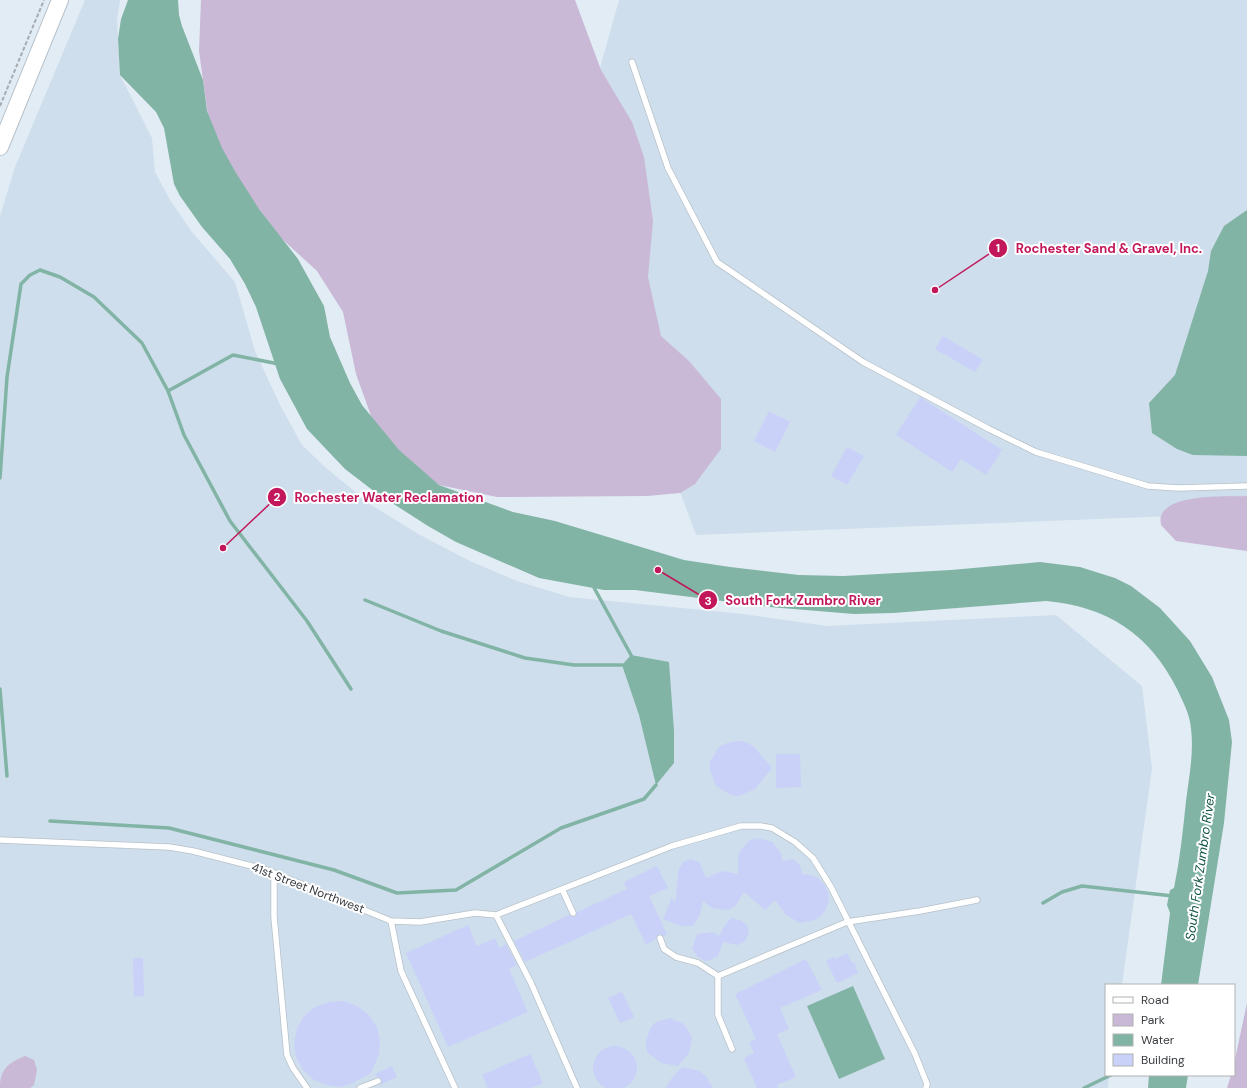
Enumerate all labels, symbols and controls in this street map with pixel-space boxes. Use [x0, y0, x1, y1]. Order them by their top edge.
callout: Rochester Sand & Gravel, Inc. [988, 236, 1210, 261]
text: 1 [996, 240, 1000, 256]
text: Rochester Sand & Gravel, Inc. [1016, 240, 1202, 257]
callout: Rochester Water Reclamation [267, 485, 492, 510]
text: 2 [274, 489, 281, 505]
text: Rochester Water Reclamation [294, 489, 484, 506]
callout: South Fork Zumbro River [698, 588, 889, 613]
text: South Fork Zumbro River [725, 592, 881, 609]
text: 3 [704, 593, 712, 609]
water label: South Fork Zumbro River [1181, 791, 1219, 942]
street label: 41st Street Northwest [249, 859, 367, 917]
legend [1105, 984, 1235, 1076]
text: Road [1141, 992, 1169, 1008]
text: Park [1141, 1012, 1165, 1028]
text: Water [1141, 1032, 1175, 1048]
text: Building [1141, 1052, 1185, 1068]

